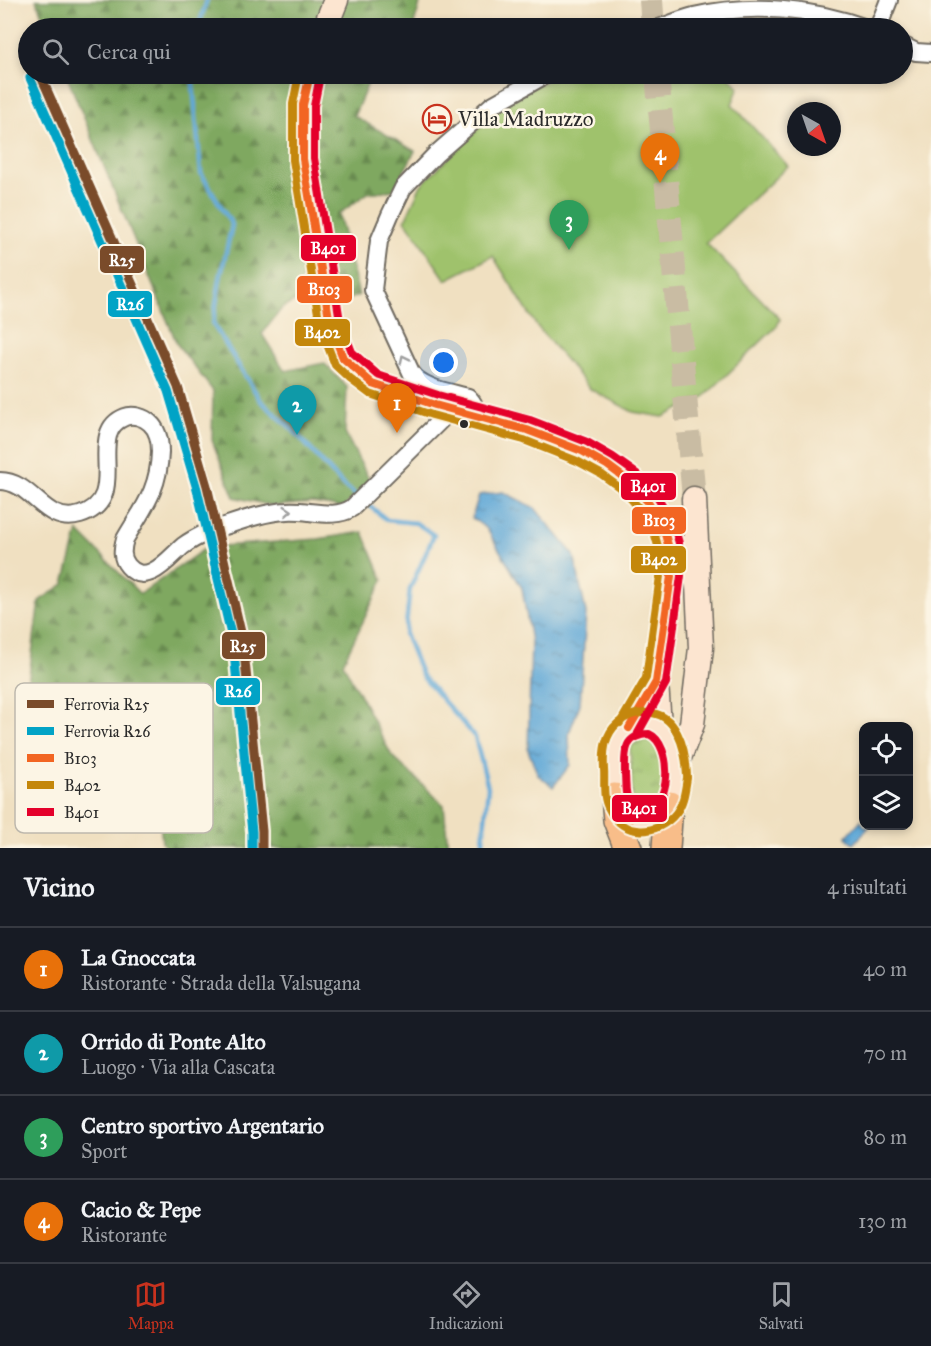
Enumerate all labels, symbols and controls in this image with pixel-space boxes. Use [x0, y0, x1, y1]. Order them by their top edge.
search box [18, 18, 913, 84]
icon: search [39, 35, 72, 68]
text: Cerca qui [87, 38, 171, 65]
north arrow [787, 102, 841, 156]
hotel icon: Villa Madruzzo [421, 103, 453, 135]
place label: Villa Madruzzo [457, 106, 594, 132]
pin: 4 [640, 134, 680, 183]
pin: 3 [550, 200, 588, 250]
line badge: B401 [300, 234, 357, 262]
text: B401 [311, 239, 346, 259]
line badge: R25 [99, 245, 145, 274]
text: R25 [109, 251, 136, 270]
line badge: B103 [296, 275, 353, 304]
text: B103 [308, 280, 340, 300]
line badge: R26 [107, 290, 153, 318]
text: R26 [116, 295, 144, 314]
line badge: B402 [294, 318, 351, 347]
text: B402 [304, 323, 341, 343]
your location [429, 348, 458, 377]
one-way arrow [400, 354, 411, 365]
pin: 1 [378, 384, 416, 433]
pin: 2 [278, 386, 316, 435]
unlabelled marker [458, 418, 470, 430]
line badge: B401 [620, 472, 677, 501]
text: B401 [631, 477, 666, 497]
one-way arrow [283, 505, 292, 518]
line badge: B103 [631, 506, 687, 535]
text: B103 [643, 511, 675, 531]
line badge: B402 [630, 545, 687, 574]
text: B402 [641, 550, 678, 570]
line badge: R25 [221, 631, 266, 660]
text: R25 [230, 637, 257, 656]
line badge: R26 [215, 677, 261, 706]
text: R26 [224, 682, 252, 701]
legend [15, 683, 213, 833]
text: Ferrovia R25 [64, 695, 150, 714]
text: Ferrovia R26 [64, 722, 151, 741]
map controls [859, 722, 913, 830]
button: locate [859, 722, 913, 776]
text: B103 [64, 749, 97, 768]
text: B402 [64, 776, 101, 795]
button: layers [859, 776, 913, 830]
line badge: B401 [611, 794, 668, 823]
text: B401 [622, 799, 657, 819]
text: B401 [64, 803, 99, 822]
text: Vicino [24, 871, 95, 903]
text: 4 risultati [827, 875, 907, 899]
text: La Gnoccata [81, 944, 195, 971]
text: 1 [40, 957, 47, 981]
text: 40 m [863, 957, 907, 981]
text: Ristorante · Strada della Valsugana [81, 971, 361, 995]
text: Orrido di Ponte Alto [81, 1028, 266, 1055]
text: 2 [39, 1041, 48, 1065]
text: 70 m [864, 1041, 907, 1065]
text: Luogo · Via alla Cascata [81, 1055, 275, 1079]
text: Centro sportivo Argentario [81, 1112, 324, 1139]
text: 3 [40, 1125, 48, 1149]
text: 80 m [864, 1125, 907, 1149]
text: Sport [81, 1139, 127, 1163]
text: Cacio & Pepe [81, 1196, 201, 1223]
text: 4 [38, 1209, 49, 1233]
text: 130 m [858, 1209, 907, 1233]
text: Ristorante [81, 1223, 167, 1247]
tab: Mappa [128, 1278, 174, 1333]
tab: Indicazioni [429, 1278, 503, 1333]
tab: Salvati [759, 1278, 803, 1333]

